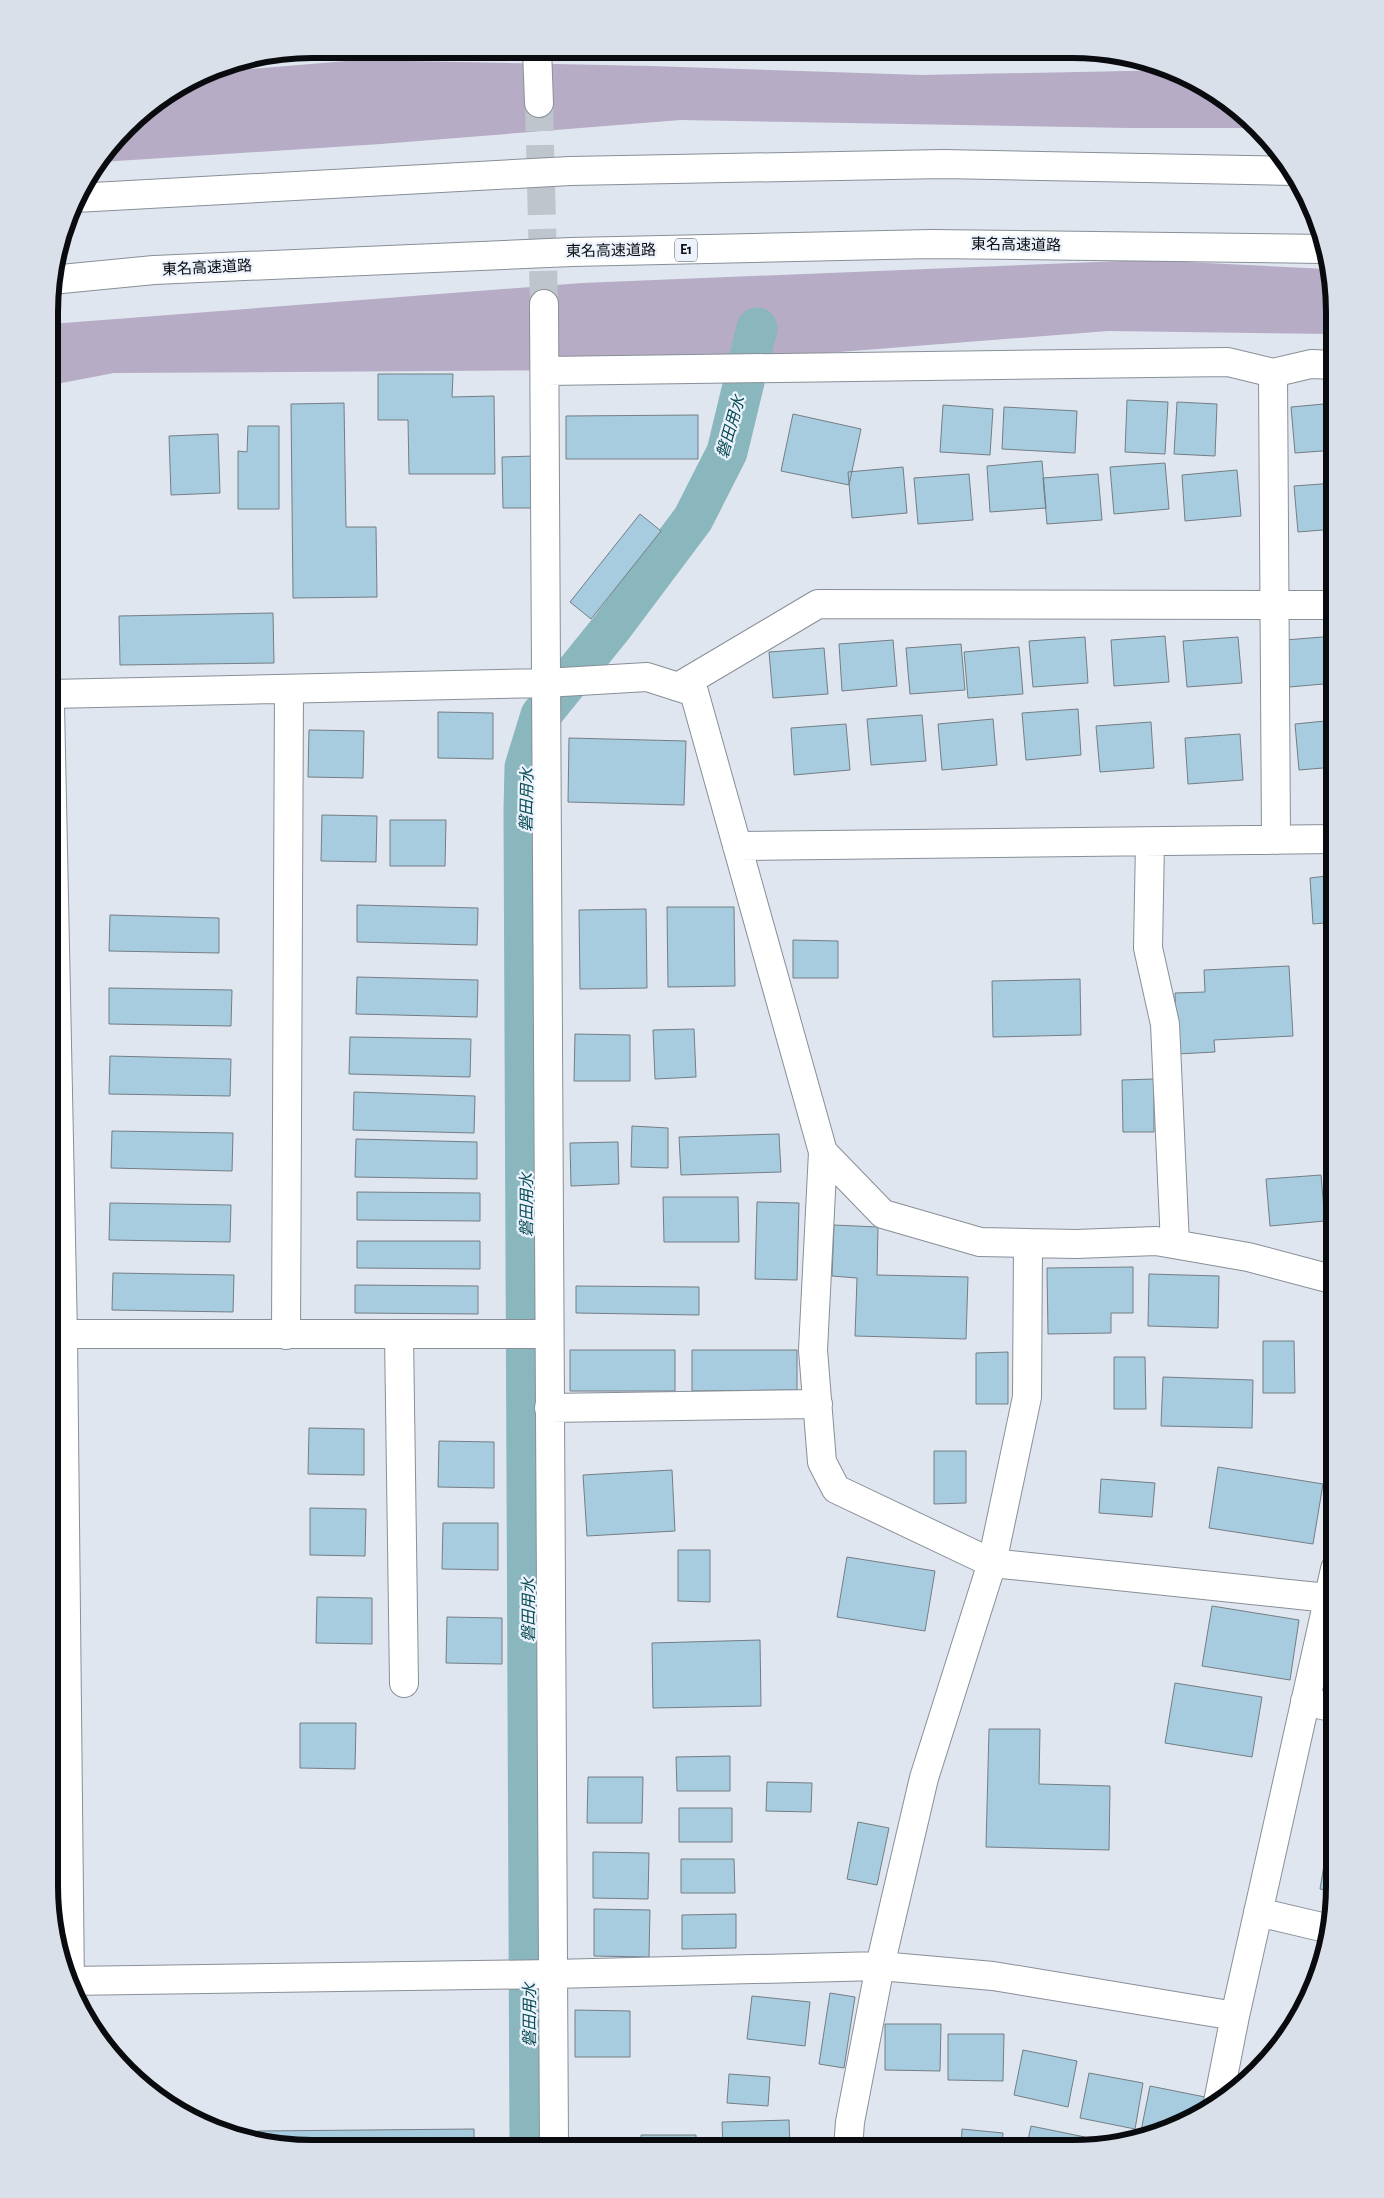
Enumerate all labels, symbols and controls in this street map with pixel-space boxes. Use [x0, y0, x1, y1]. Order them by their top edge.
street label: 東名高速道路 [971, 236, 1061, 253]
road number: E1 [675, 238, 697, 262]
street label: 東名高速道路 [566, 242, 656, 259]
street label: 東名高速道路 [162, 257, 252, 278]
water label: 磐田用水 [714, 392, 748, 460]
water label: 磐田用水 [517, 766, 536, 832]
water label: 磐田用水 [518, 1171, 535, 1237]
water label: 磐田用水 [520, 1576, 537, 1642]
water label: 磐田用水 [521, 1981, 538, 2047]

